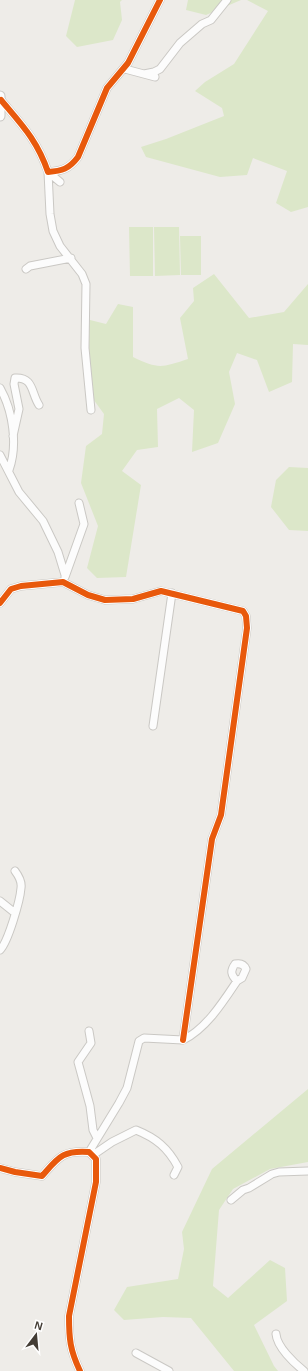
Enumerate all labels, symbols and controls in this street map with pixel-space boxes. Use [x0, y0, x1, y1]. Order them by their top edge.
north arrow [16, 1315, 56, 1355]
text: N [33, 1319, 44, 1332]

